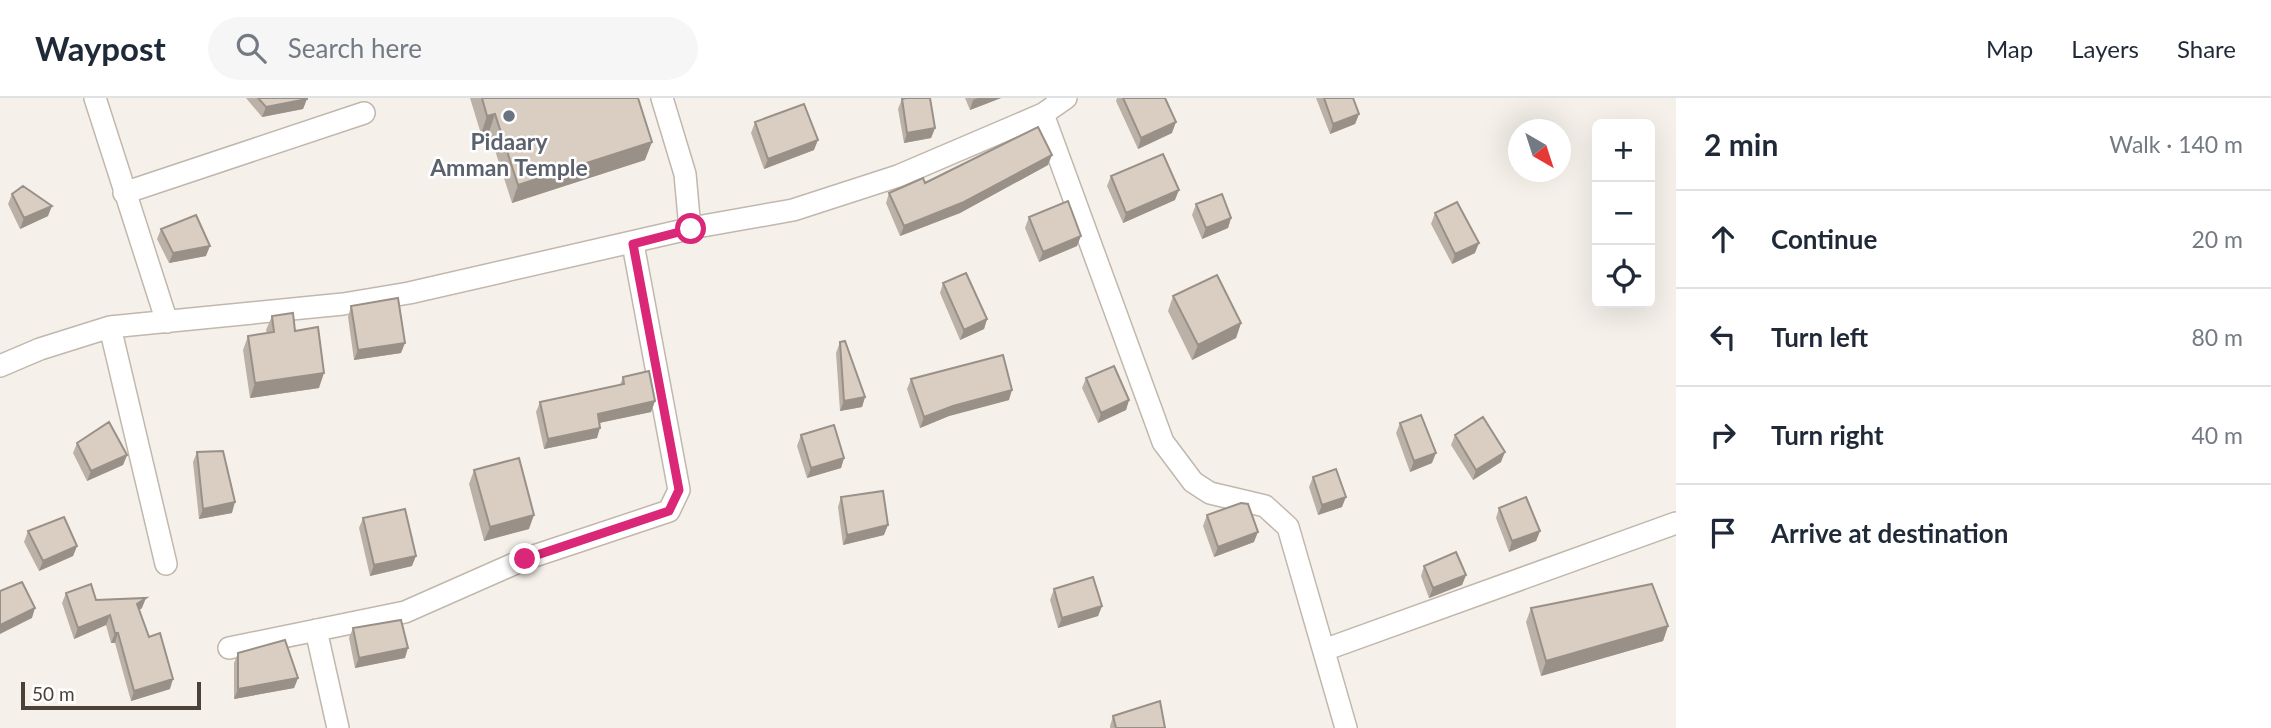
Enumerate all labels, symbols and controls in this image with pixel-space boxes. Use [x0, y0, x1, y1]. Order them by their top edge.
search box [208, 17, 698, 80]
text: Waypost [35, 28, 166, 68]
icon: search [232, 29, 270, 67]
text: Search here [288, 32, 422, 64]
text: Map [1986, 34, 2033, 63]
text: Layers [2071, 34, 2139, 63]
text: Share [2177, 34, 2236, 63]
marker: Pidaary Amman Temple [501, 108, 517, 124]
north arrow [1508, 119, 1571, 182]
map controls [1592, 119, 1655, 308]
button: + [1592, 119, 1655, 182]
text: 2 min [1704, 126, 1778, 162]
place label: Pidaary Amman Temple [429, 127, 588, 181]
text: Walk · 140 m [2109, 130, 2243, 158]
button: − [1592, 182, 1655, 245]
route start [675, 213, 706, 244]
icon: ahead [1704, 220, 1742, 258]
text: Continue [1771, 223, 1877, 255]
text: 20 m [2192, 225, 2243, 253]
button: locate [1592, 245, 1655, 308]
icon: left [1704, 318, 1742, 356]
text: Turn left [1771, 321, 1868, 353]
text: 80 m [2192, 323, 2243, 351]
icon: right [1704, 416, 1742, 454]
text: Turn right [1771, 419, 1884, 451]
text: 40 m [2192, 421, 2243, 449]
icon: arrive [1704, 514, 1742, 552]
text: Arrive at destination [1771, 517, 2008, 549]
route end [509, 543, 540, 574]
scale bar [21, 679, 201, 711]
text: 50 m [32, 682, 75, 705]

